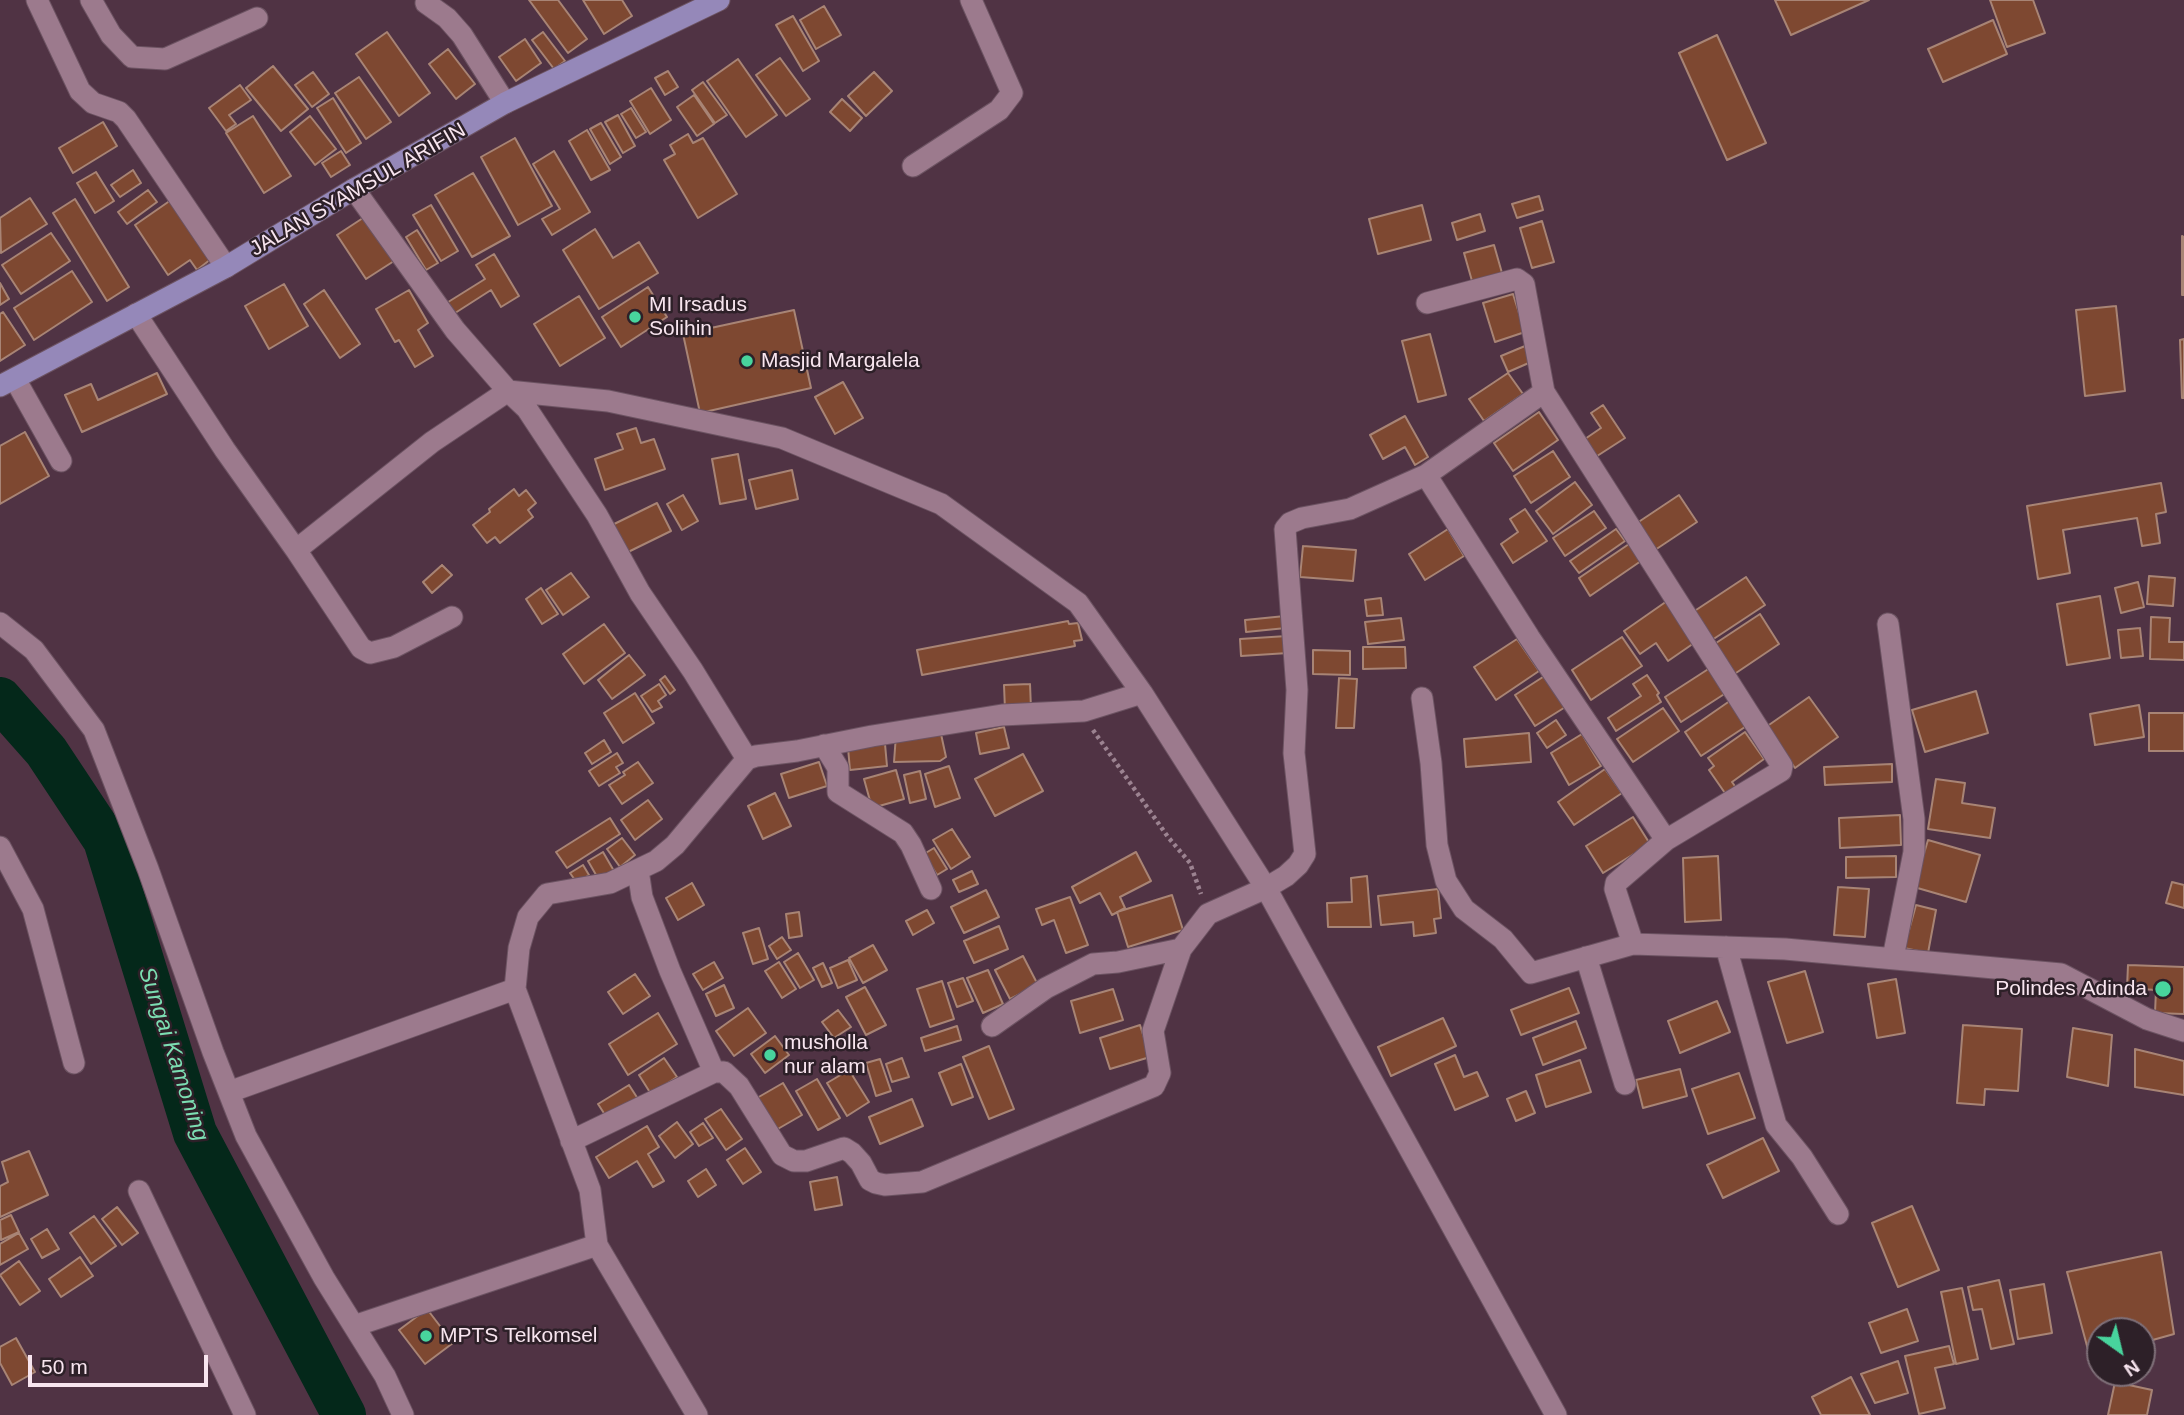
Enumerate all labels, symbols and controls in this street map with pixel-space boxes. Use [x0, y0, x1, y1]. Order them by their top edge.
street label: JALAN SYAMSUL ARIFIN [246, 118, 470, 262]
place label: MI Irsadus Solihin [649, 292, 747, 342]
marker: MI Irsadus Solihin [627, 309, 643, 325]
place label: Masjid Margalela [761, 348, 920, 374]
marker: Masjid Margalela [739, 353, 755, 369]
water label: Sungai Kamoning [132, 963, 214, 1145]
place label: Polindes Adinda [1995, 976, 2147, 1002]
marker: Polindes Adinda [2153, 979, 2173, 999]
place label: musholla nur alam [784, 1030, 868, 1080]
marker: musholla nur alam [762, 1047, 778, 1063]
north arrow [2086, 1317, 2156, 1387]
place label: MPTS Telkomsel [440, 1323, 598, 1349]
marker: MPTS Telkomsel [418, 1328, 434, 1344]
scale bar [32, 1342, 212, 1386]
text: 50 m [41, 1355, 88, 1378]
text: N [2120, 1356, 2143, 1381]

